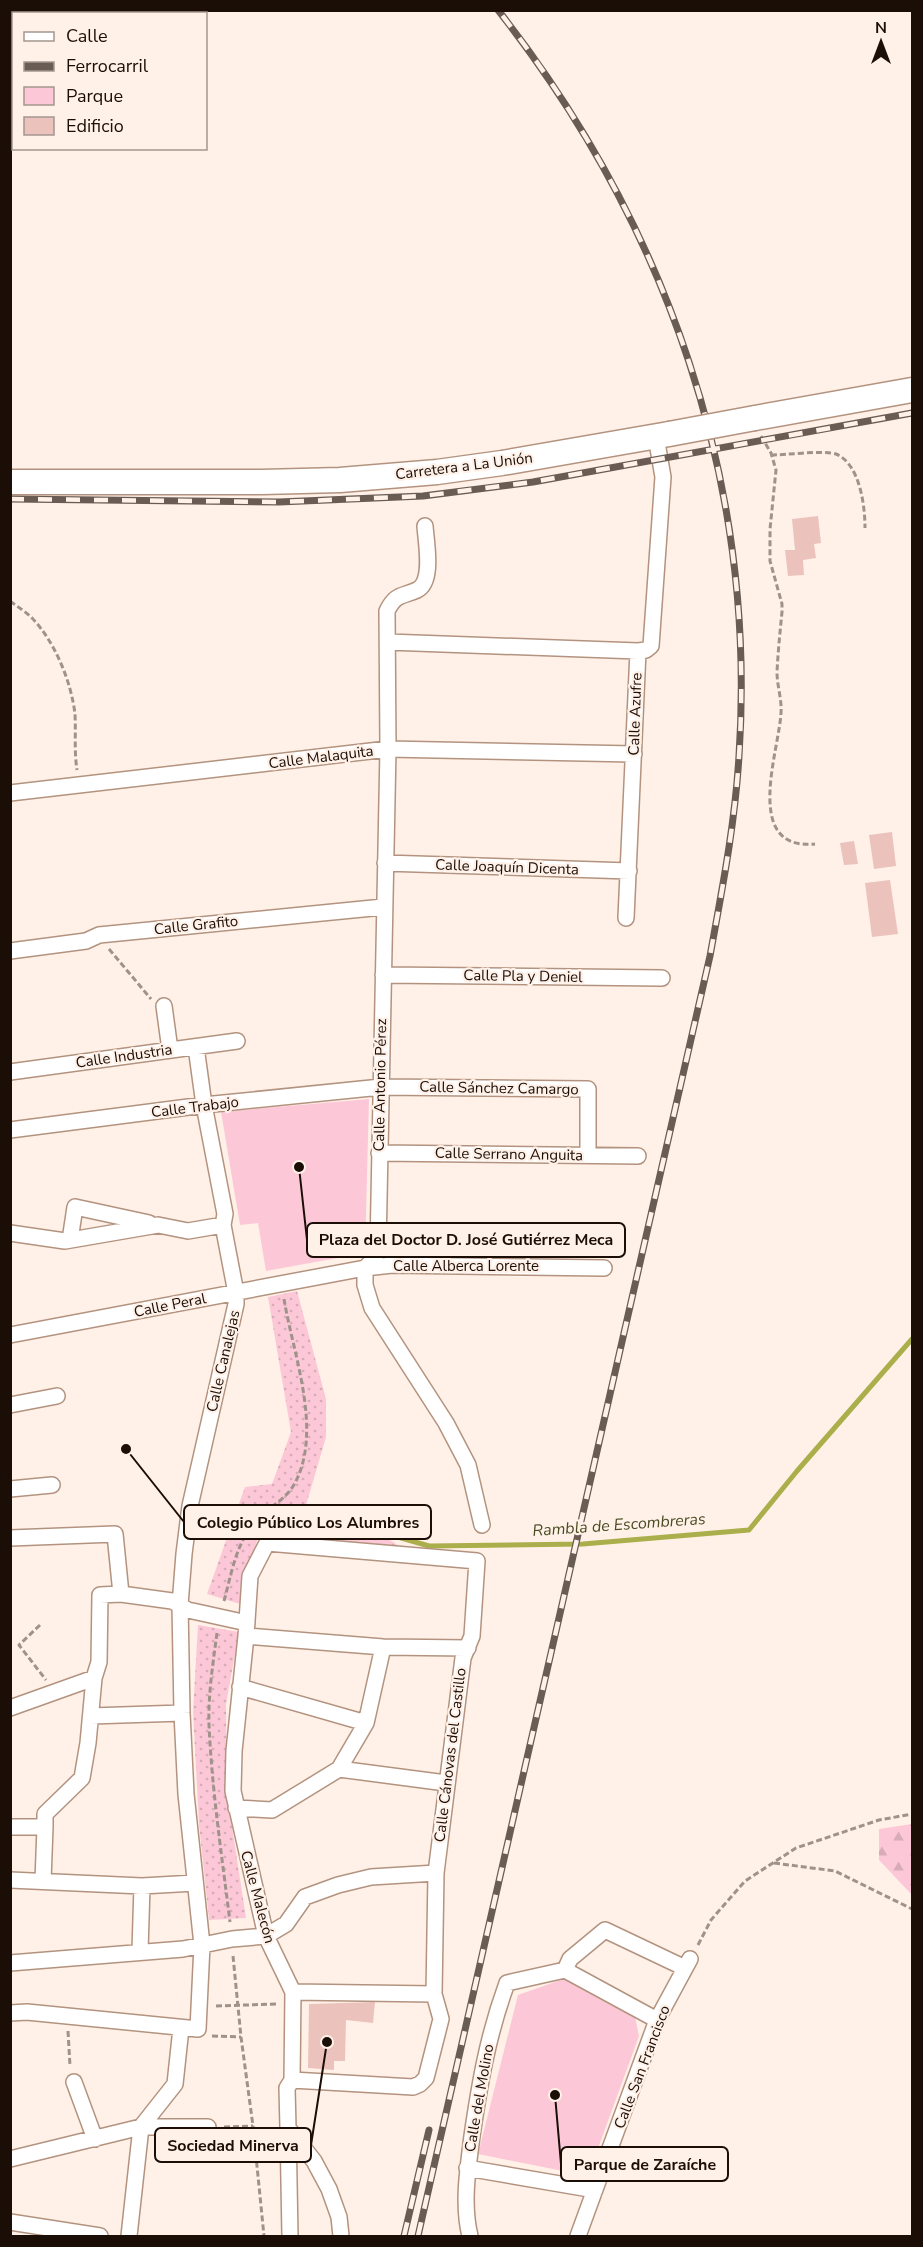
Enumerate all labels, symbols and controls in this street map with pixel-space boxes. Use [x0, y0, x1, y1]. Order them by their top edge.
legend [12, 12, 207, 150]
north arrow [851, 12, 911, 72]
text: N [875, 17, 887, 39]
text: Calle [66, 24, 108, 48]
text: Ferrocarril [66, 54, 149, 78]
text: Parque [66, 84, 123, 108]
text: Edificio [66, 114, 124, 138]
street label: Carretera a La Unión [394, 448, 534, 484]
street label: Calle Azufre [624, 672, 646, 756]
street label: Calle Malaquita [267, 741, 375, 773]
street label: Calle Joaquín Dicenta [435, 854, 579, 880]
street label: Calle Grafito [153, 911, 239, 939]
street label: Calle Pla y Deniel [463, 965, 583, 987]
street label: Calle Antonio Pérez [369, 1018, 391, 1152]
street label: Calle Industria [75, 1039, 173, 1073]
street label: Calle Sánchez Camargo [419, 1077, 579, 1099]
street label: Calle Trabajo [150, 1092, 240, 1122]
street label: Calle Serrano Anguita [435, 1143, 583, 1165]
callout: Plaza del Doctor D. José Gutiérrez Meca [307, 1223, 625, 1257]
text: Plaza del Doctor D. José Gutiérrez Meca [319, 1229, 613, 1251]
street label: Calle Alberca Lorente [393, 1256, 539, 1276]
street label: Calle Peral [132, 1288, 208, 1322]
street label: Calle Canalejas [202, 1308, 244, 1414]
callout: Colegio Público Los Alumbres [184, 1505, 431, 1539]
water label: Rambla de Escombreras [532, 1508, 707, 1542]
text: Colegio Público Los Alumbres [197, 1512, 419, 1534]
street label: Calle Cánovas del Castillo [429, 1667, 471, 1843]
street label: Calle Malecón [236, 1848, 280, 1946]
street label: Calle San Francisco [609, 2002, 675, 2132]
street label: Calle del Molino [460, 2042, 498, 2154]
callout: Sociedad Minerva [155, 2128, 311, 2162]
text: Sociedad Minerva [167, 2135, 299, 2157]
callout: Parque de Zaraíche [561, 2147, 728, 2181]
text: Parque de Zaraíche [574, 2154, 716, 2176]

